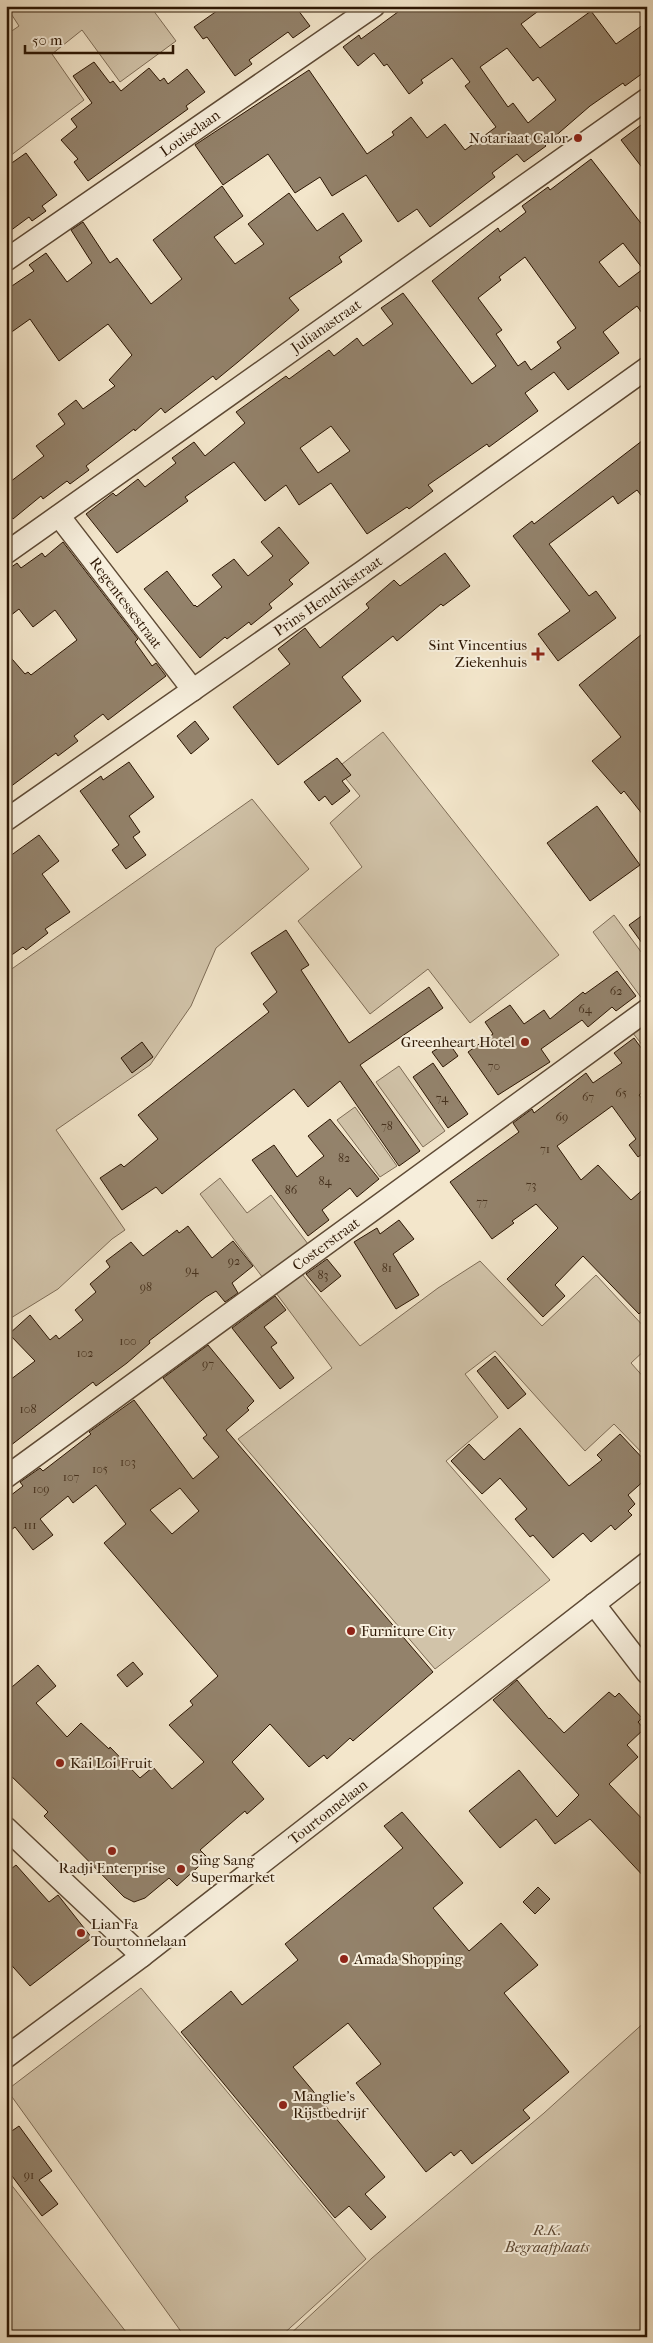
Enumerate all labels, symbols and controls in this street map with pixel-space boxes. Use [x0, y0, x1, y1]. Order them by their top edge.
scale bar [25, 22, 172, 54]
text: 50 m [32, 31, 63, 49]
street label: Louiselaan [157, 106, 224, 160]
place label: Notariaat Calor [469, 129, 569, 147]
marker: Notariaat Calor [572, 132, 584, 144]
street label: Julianastraat [287, 295, 365, 357]
street label: Prins Hendrikstraat [270, 551, 386, 640]
street label: Regentessestraat [86, 554, 167, 653]
place label: Sint Vincentius Ziekenhuis [429, 636, 527, 671]
marker: Sint Vincentius Ziekenhuis [531, 647, 545, 661]
house number: 62 [610, 984, 622, 998]
house number: 64 [578, 1002, 593, 1016]
place label: Greenheart Hotel [401, 1033, 515, 1051]
marker: Greenheart Hotel [519, 1036, 531, 1048]
house number: 70 [488, 1059, 500, 1073]
house number: 65 [615, 1086, 627, 1100]
house number: 67 [582, 1090, 594, 1104]
house number: 74 [436, 1091, 449, 1105]
house number: 69 [556, 1110, 568, 1124]
house number: 78 [381, 1119, 393, 1133]
house number: 71 [540, 1142, 550, 1156]
house number: 82 [338, 1151, 350, 1165]
house number: 84 [318, 1174, 332, 1188]
house number: 73 [526, 1178, 536, 1192]
house number: 86 [285, 1183, 298, 1197]
house number: 77 [476, 1195, 488, 1209]
street label: Costerstraat [289, 1213, 364, 1274]
house number: 92 [228, 1254, 240, 1268]
house number: 81 [382, 1261, 392, 1275]
house number: 94 [185, 1263, 200, 1277]
house number: 83 [318, 1268, 329, 1282]
house number: 98 [140, 1280, 152, 1294]
house number: 100 [119, 1334, 137, 1348]
house number: 102 [76, 1346, 94, 1360]
house number: 97 [202, 1357, 214, 1371]
house number: 108 [20, 1402, 36, 1416]
house number: 103 [120, 1455, 136, 1469]
house number: 105 [92, 1462, 108, 1476]
house number: 107 [63, 1470, 80, 1484]
house number: 109 [32, 1482, 50, 1496]
house number: 111 [24, 1518, 36, 1532]
place label: Furniture City [361, 1622, 456, 1640]
marker: Furniture City [345, 1625, 357, 1637]
place label: Kai Loi Fruit [70, 1754, 153, 1772]
marker: Kai Loi Fruit [54, 1757, 66, 1769]
street label: Tourtonnelaan [285, 1775, 371, 1848]
marker: Radji Enterprise [106, 1845, 118, 1857]
place label: Sing Sang Supermarket [191, 1851, 276, 1886]
place label: Radji Enterprise [59, 1859, 166, 1877]
marker: Sing Sang Supermarket [175, 1863, 187, 1875]
place label: Lian Fa Tourtonnelaan [91, 1915, 187, 1950]
marker: Lian Fa Tourtonnelaan [75, 1927, 87, 1939]
place label: Amada Shopping [353, 1950, 464, 1968]
marker: Amada Shopping [338, 1953, 350, 1965]
place label: Manglie's Rijstbedrijf [293, 2087, 369, 2122]
marker: Manglie's Rijstbedrijf [277, 2099, 289, 2111]
house number: 91 [24, 2168, 34, 2182]
park label: R.K. Begraafplaats [504, 2221, 590, 2256]

